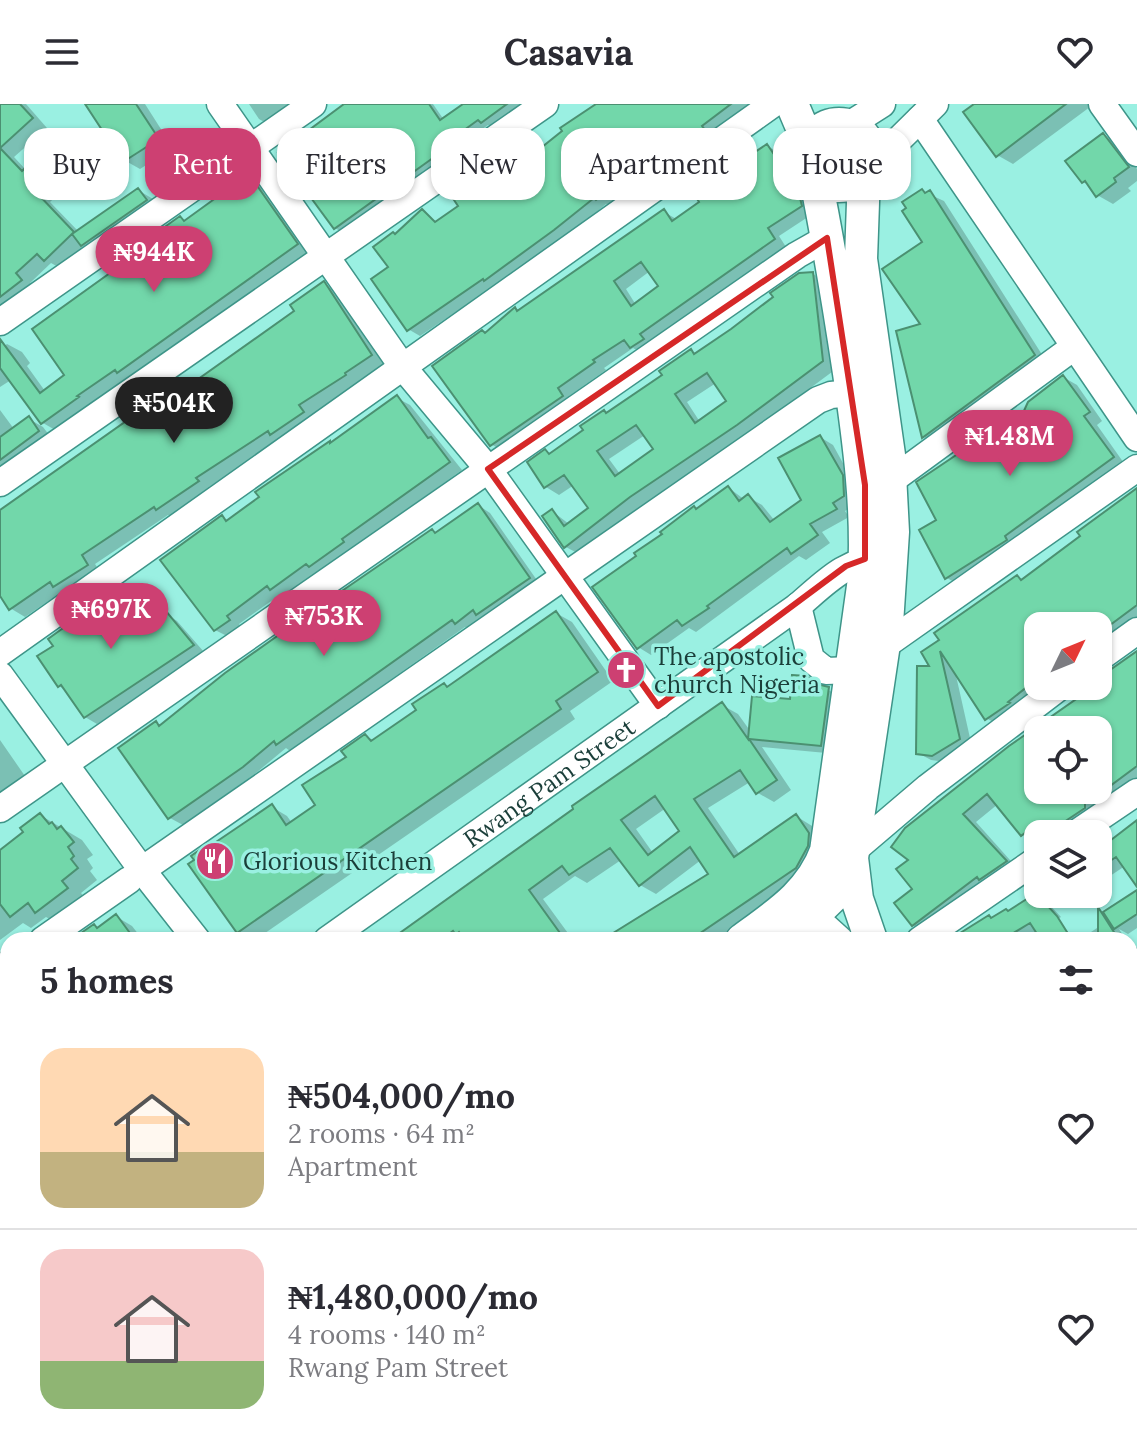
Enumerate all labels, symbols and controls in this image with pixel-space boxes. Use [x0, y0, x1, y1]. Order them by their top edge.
text: Casavia [504, 29, 633, 75]
icon: menu [40, 30, 84, 74]
icon: heart [1053, 30, 1097, 74]
chip: Buy [24, 128, 129, 200]
chip: Rent [145, 128, 261, 200]
chip: Filters [277, 128, 415, 200]
chip: New [431, 128, 545, 200]
chip: Apartment [561, 128, 757, 200]
chip: House [773, 128, 911, 200]
pin: ₦944K [98, 226, 210, 294]
text: ₦944K [114, 235, 194, 268]
pin: ₦504K [118, 377, 230, 445]
text: ₦504K [133, 386, 215, 419]
pin: ₦1.48M [945, 410, 1075, 478]
text: ₦1.48M [965, 419, 1055, 452]
pin: ₦697K [55, 583, 167, 651]
pin: ₦753K [268, 590, 380, 658]
text: ₦697K [71, 592, 151, 625]
text: ₦753K [285, 599, 363, 632]
north arrow [1024, 612, 1112, 700]
map controls [1024, 612, 1112, 908]
place label: The apostolic church Nigeria [654, 641, 820, 700]
church icon: The apostolic church Nigeria [605, 649, 647, 691]
street label: Rwang Pam Street [457, 711, 641, 854]
button: locate [1024, 716, 1112, 804]
button: layers [1024, 820, 1112, 908]
restaurant icon: Glorious Kitchen [194, 840, 236, 882]
place label: Glorious Kitchen [243, 846, 432, 877]
icon: filters [1054, 958, 1098, 1002]
text: 5 homes [40, 959, 174, 1002]
text: ₦504,000/mo [288, 1074, 515, 1117]
icon: home [104, 1080, 200, 1176]
icon: heart [1054, 1106, 1098, 1150]
text: 2 rooms · 64 m² [288, 1117, 475, 1150]
text: Apartment [288, 1150, 418, 1183]
text: ₦1,480,000/mo [288, 1275, 538, 1318]
icon: home [104, 1281, 200, 1377]
icon: heart [1054, 1307, 1098, 1351]
text: 4 rooms · 140 m² [288, 1318, 486, 1351]
text: Rwang Pam Street [288, 1351, 508, 1384]

